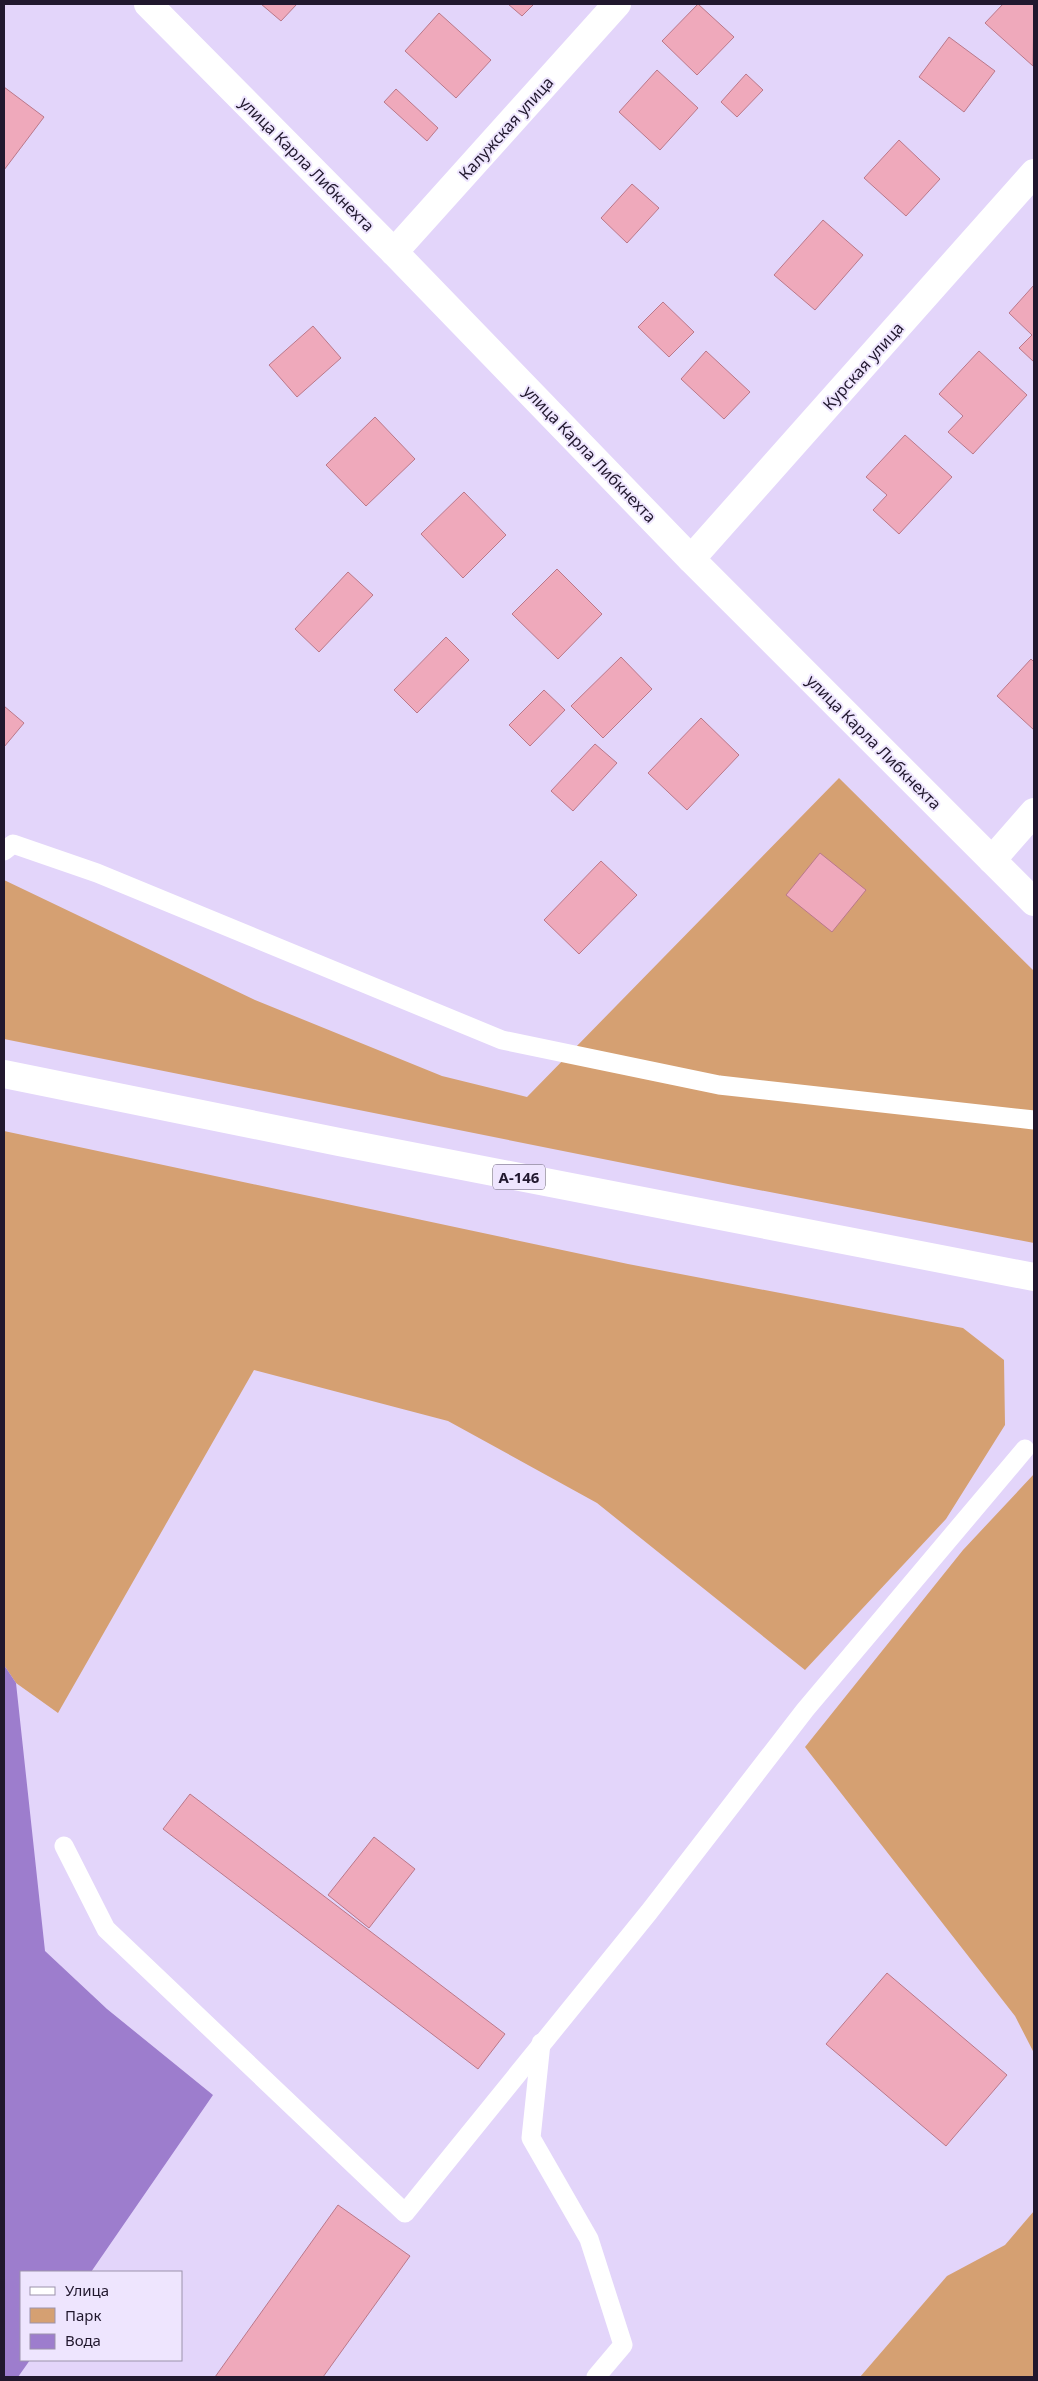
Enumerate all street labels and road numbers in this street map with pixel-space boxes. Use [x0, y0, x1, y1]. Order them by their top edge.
street label: Калужская улица [454, 72, 558, 184]
street label: улица Карла Либкнехта [235, 92, 379, 236]
street label: Курская улица [818, 317, 908, 415]
street label: улица Карла Либкнехта [519, 381, 661, 527]
street label: улица Карла Либкнехта [802, 670, 946, 814]
road number: А-146 [493, 1164, 545, 1190]

